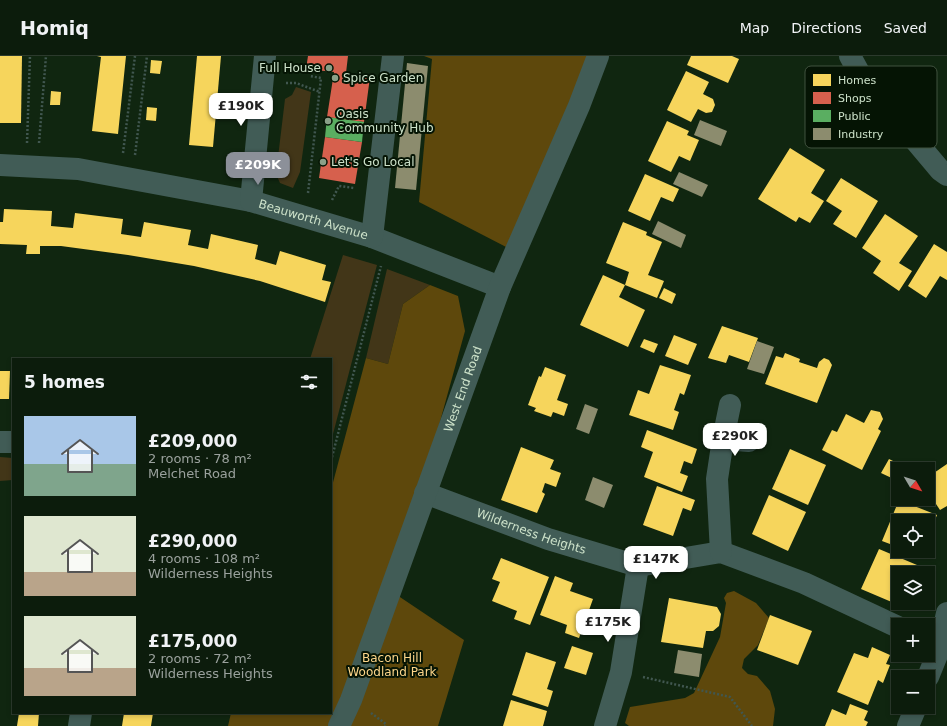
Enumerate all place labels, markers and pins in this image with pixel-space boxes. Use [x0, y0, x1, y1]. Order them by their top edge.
place label: Full House [259, 61, 321, 75]
marker: Full House [324, 63, 334, 73]
place label: Spice Garden [343, 71, 423, 85]
marker: Spice Garden [330, 73, 340, 83]
pin: £190K [213, 93, 269, 127]
place label: Oasis Community Hub [336, 107, 434, 135]
marker: Oasis Community Hub [323, 116, 333, 126]
pin: £209K [230, 152, 286, 186]
place label: Let's Go Local [331, 155, 414, 169]
marker: Let's Go Local [318, 157, 328, 167]
pin: £290K [707, 423, 763, 457]
pin: £147K [628, 546, 684, 580]
pin: £175K [580, 609, 636, 643]

